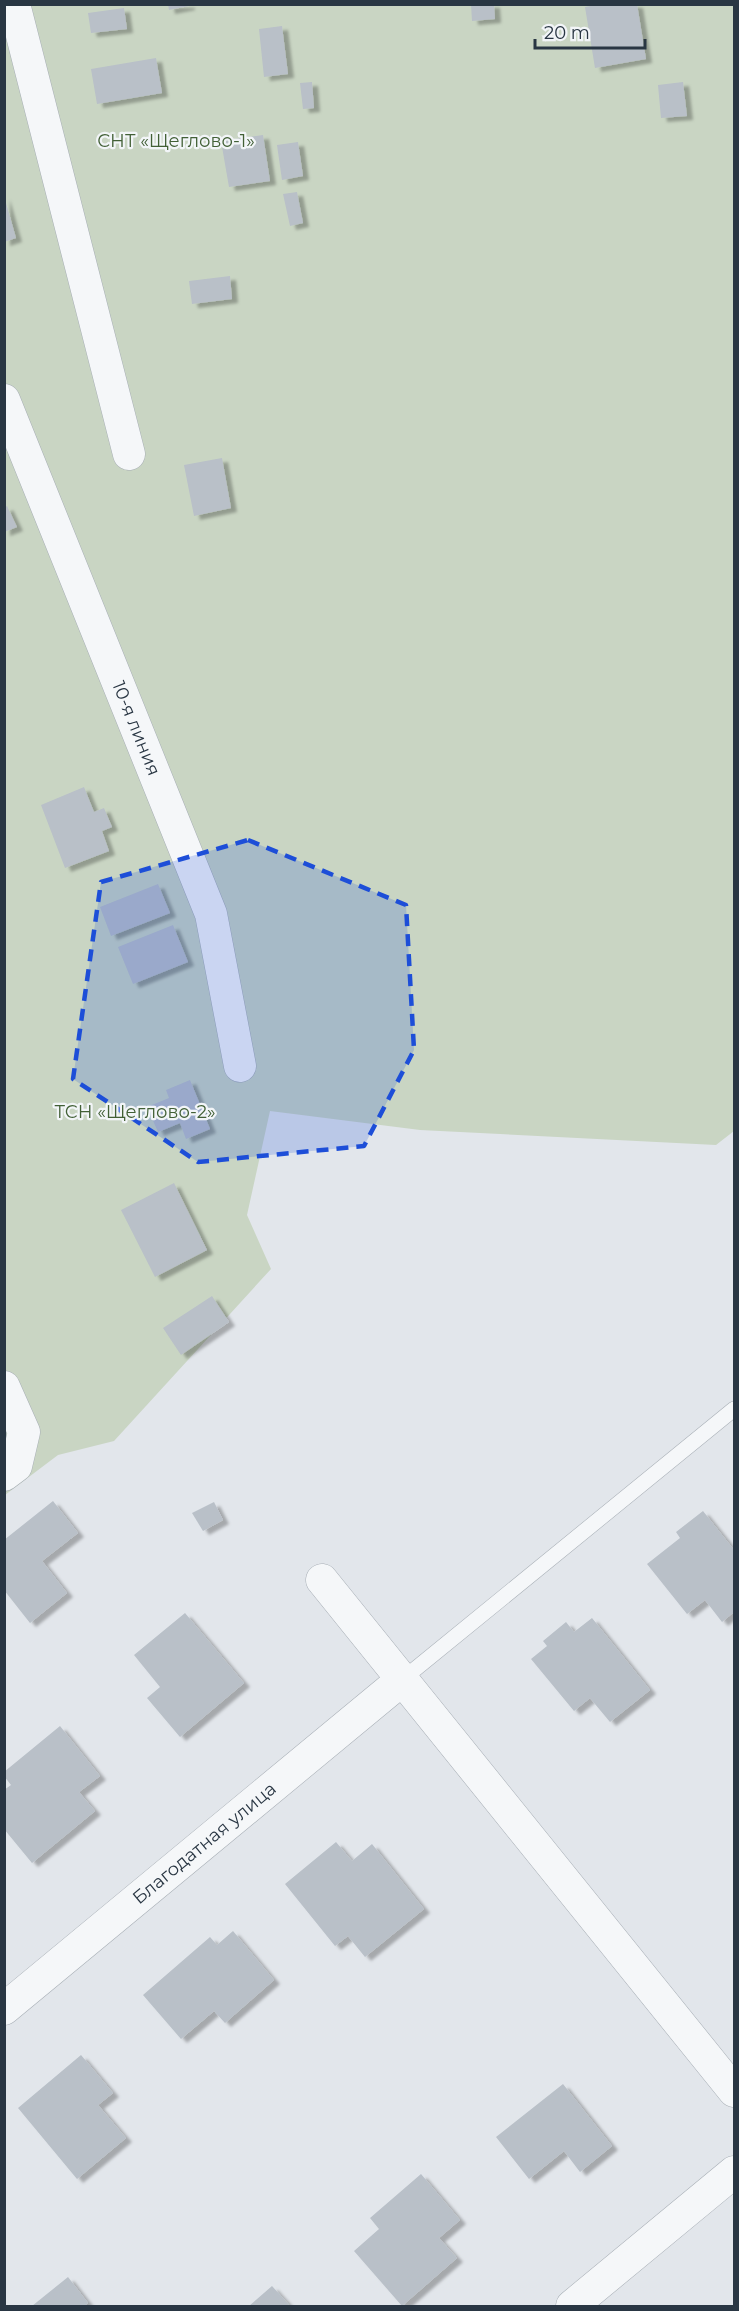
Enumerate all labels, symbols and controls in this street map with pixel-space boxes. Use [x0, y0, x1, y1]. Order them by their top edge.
scale bar [535, 12, 644, 50]
text: 20 m [544, 22, 590, 44]
park label: СНТ «Щеглово-1» [97, 130, 255, 152]
street label: 10-я линия [107, 678, 165, 779]
park label: ТСН «Щеглово-2» [54, 1101, 216, 1123]
street label: Благодатная улица [128, 1778, 281, 1909]

